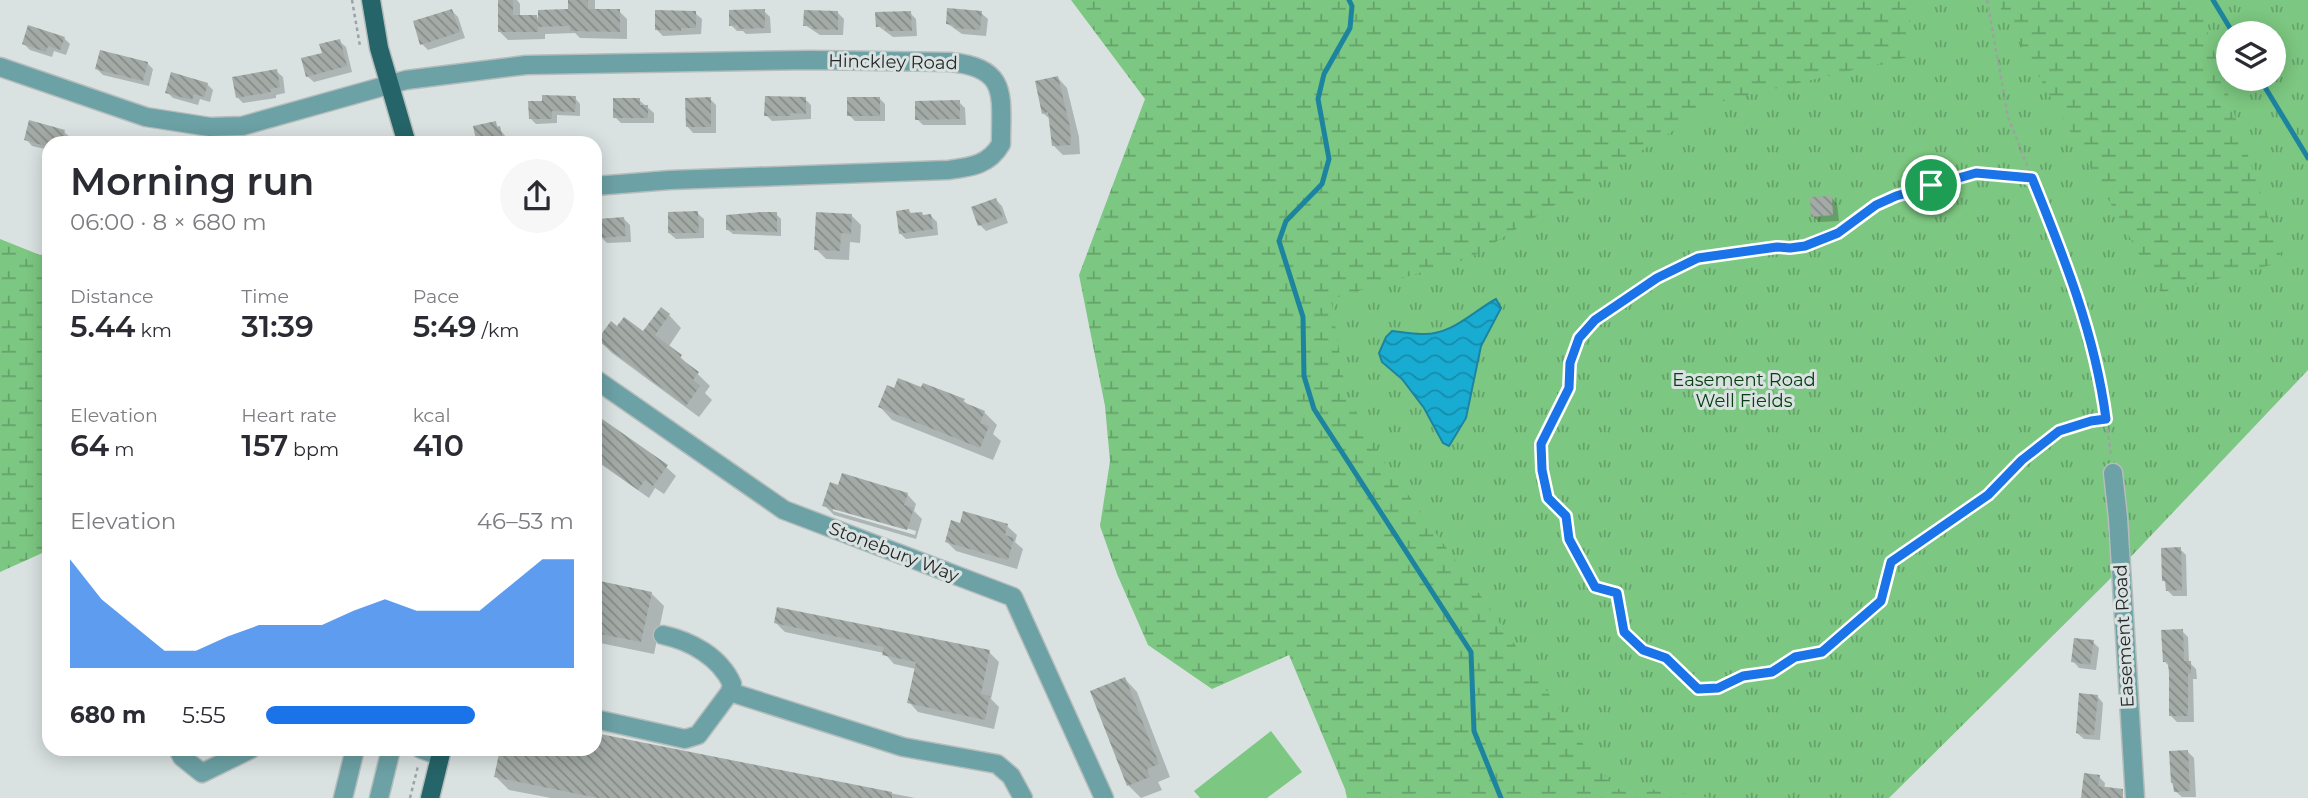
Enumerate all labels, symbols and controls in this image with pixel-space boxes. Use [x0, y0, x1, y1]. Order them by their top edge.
map controls [2216, 21, 2286, 91]
button: layers [2216, 21, 2286, 91]
street label: Hinckley Road [828, 50, 958, 74]
pin [1901, 155, 1961, 215]
text: Morning run [70, 158, 314, 205]
button: share [500, 159, 574, 233]
icon: arrive [1912, 166, 1950, 204]
text: 06:00 · 8 × 680 m [70, 208, 267, 236]
text: Distance [70, 285, 153, 308]
text: Time [241, 285, 289, 308]
text: Pace [413, 285, 459, 308]
text: 5.44 [70, 308, 135, 345]
text: 31:39 [241, 308, 314, 345]
text: 5:49 [413, 308, 477, 345]
text: km [135, 319, 172, 342]
text: /km [477, 319, 519, 342]
park label: Easement Road Well Fields [1672, 369, 1816, 412]
text: Elevation [70, 404, 158, 427]
text: Heart rate [241, 404, 337, 427]
text: kcal [413, 404, 451, 427]
text: 64 [70, 427, 109, 464]
text: 157 [241, 427, 288, 464]
text: 410 [413, 427, 464, 464]
text: m [109, 438, 134, 461]
text: bpm [288, 438, 339, 461]
text: Elevation [70, 507, 176, 535]
text: 46–53 m [477, 507, 574, 535]
street label: Stonebury Way [826, 517, 962, 587]
street label: Easement Road [2109, 564, 2139, 708]
text: 680 m [70, 701, 146, 729]
text: 5:55 [182, 701, 226, 729]

